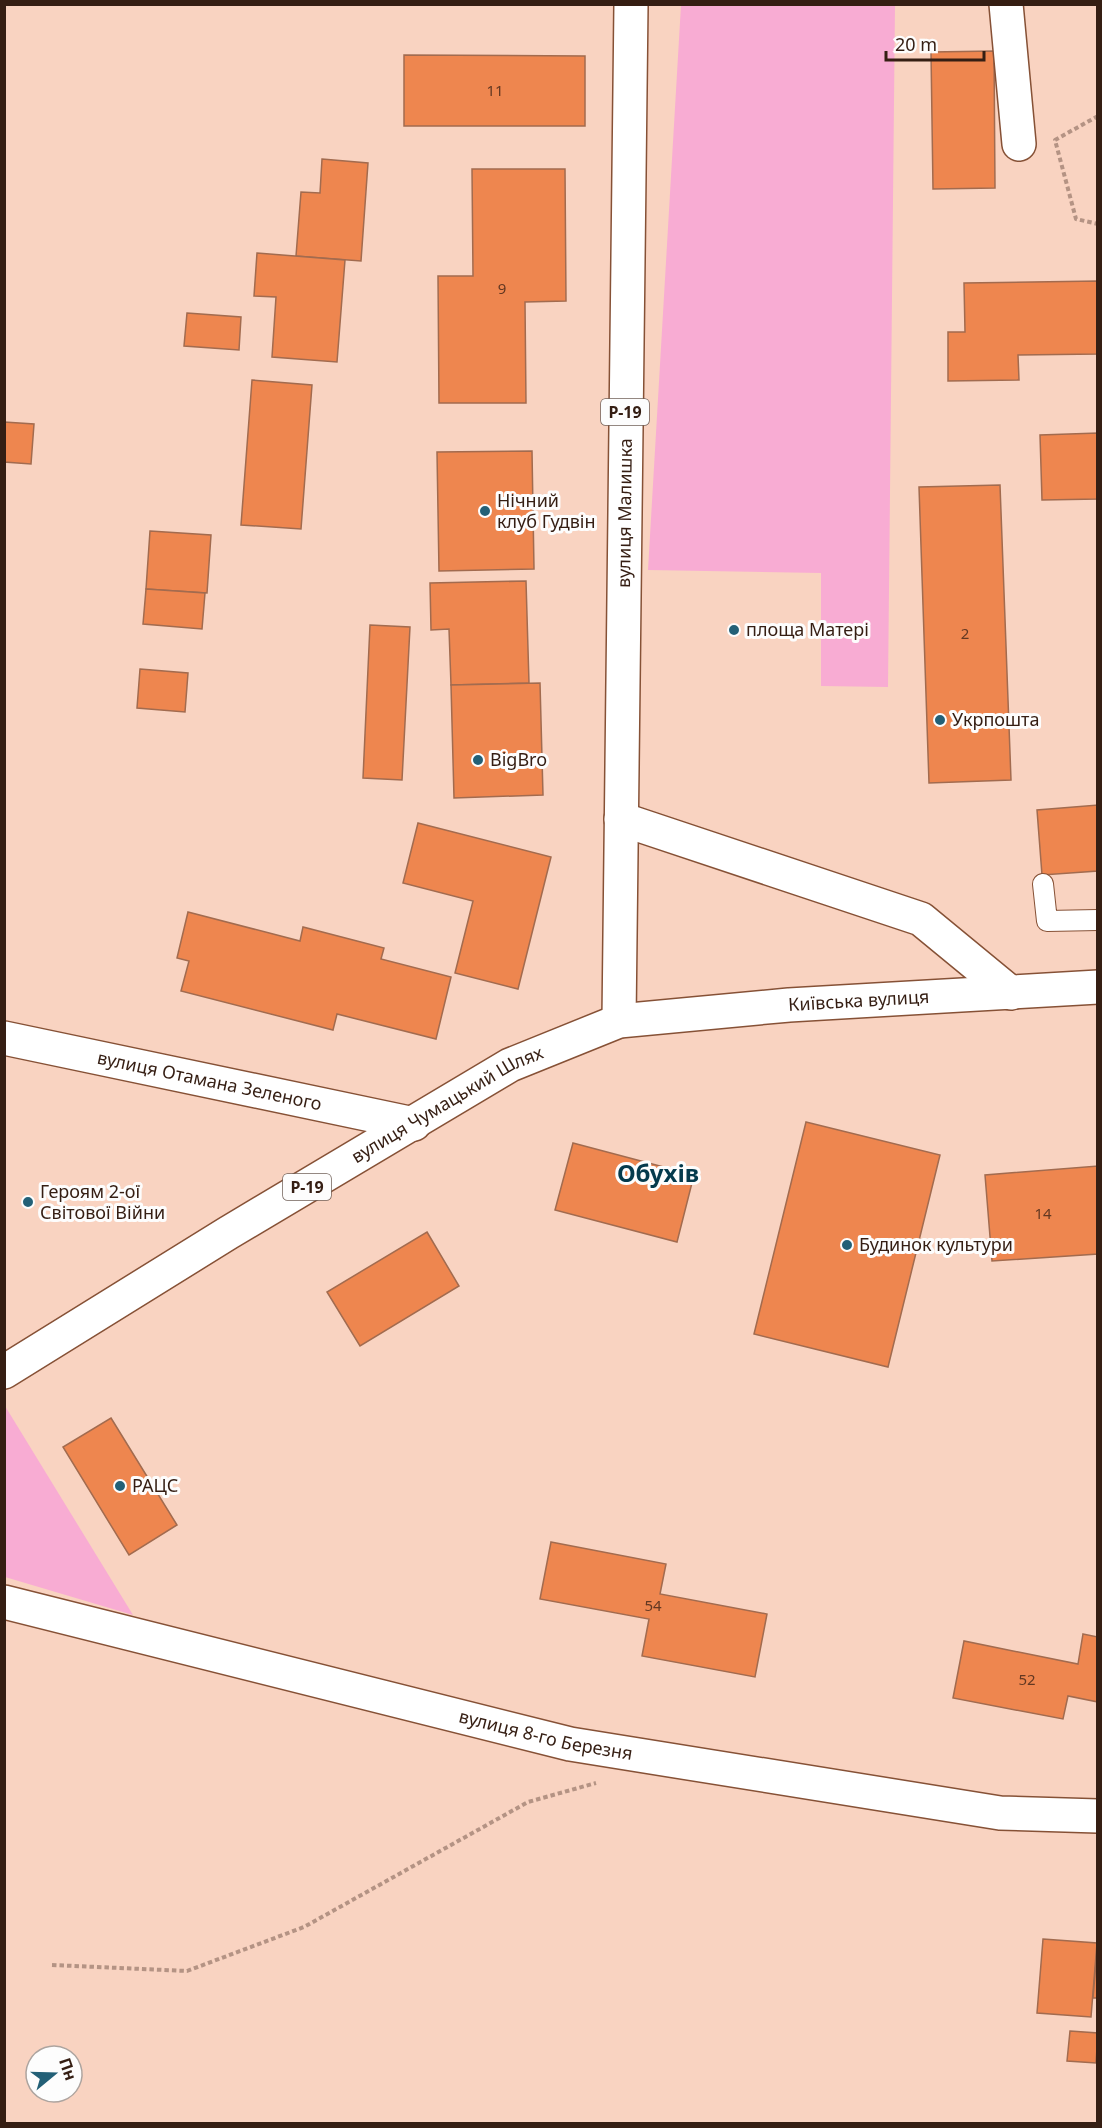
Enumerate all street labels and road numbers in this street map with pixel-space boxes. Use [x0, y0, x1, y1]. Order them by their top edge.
road number: Р-19 [601, 399, 649, 425]
street label: вулиця Малишка [611, 438, 637, 588]
street label: Київська вулиця [787, 984, 930, 1016]
street label: вулиця Чумацький Шлях [346, 1040, 547, 1168]
street label: вулиця Отамана Зеленого [95, 1045, 324, 1115]
road number: Р-19 [283, 1174, 331, 1200]
street label: вулиця 8-го Березня [456, 1704, 634, 1765]

